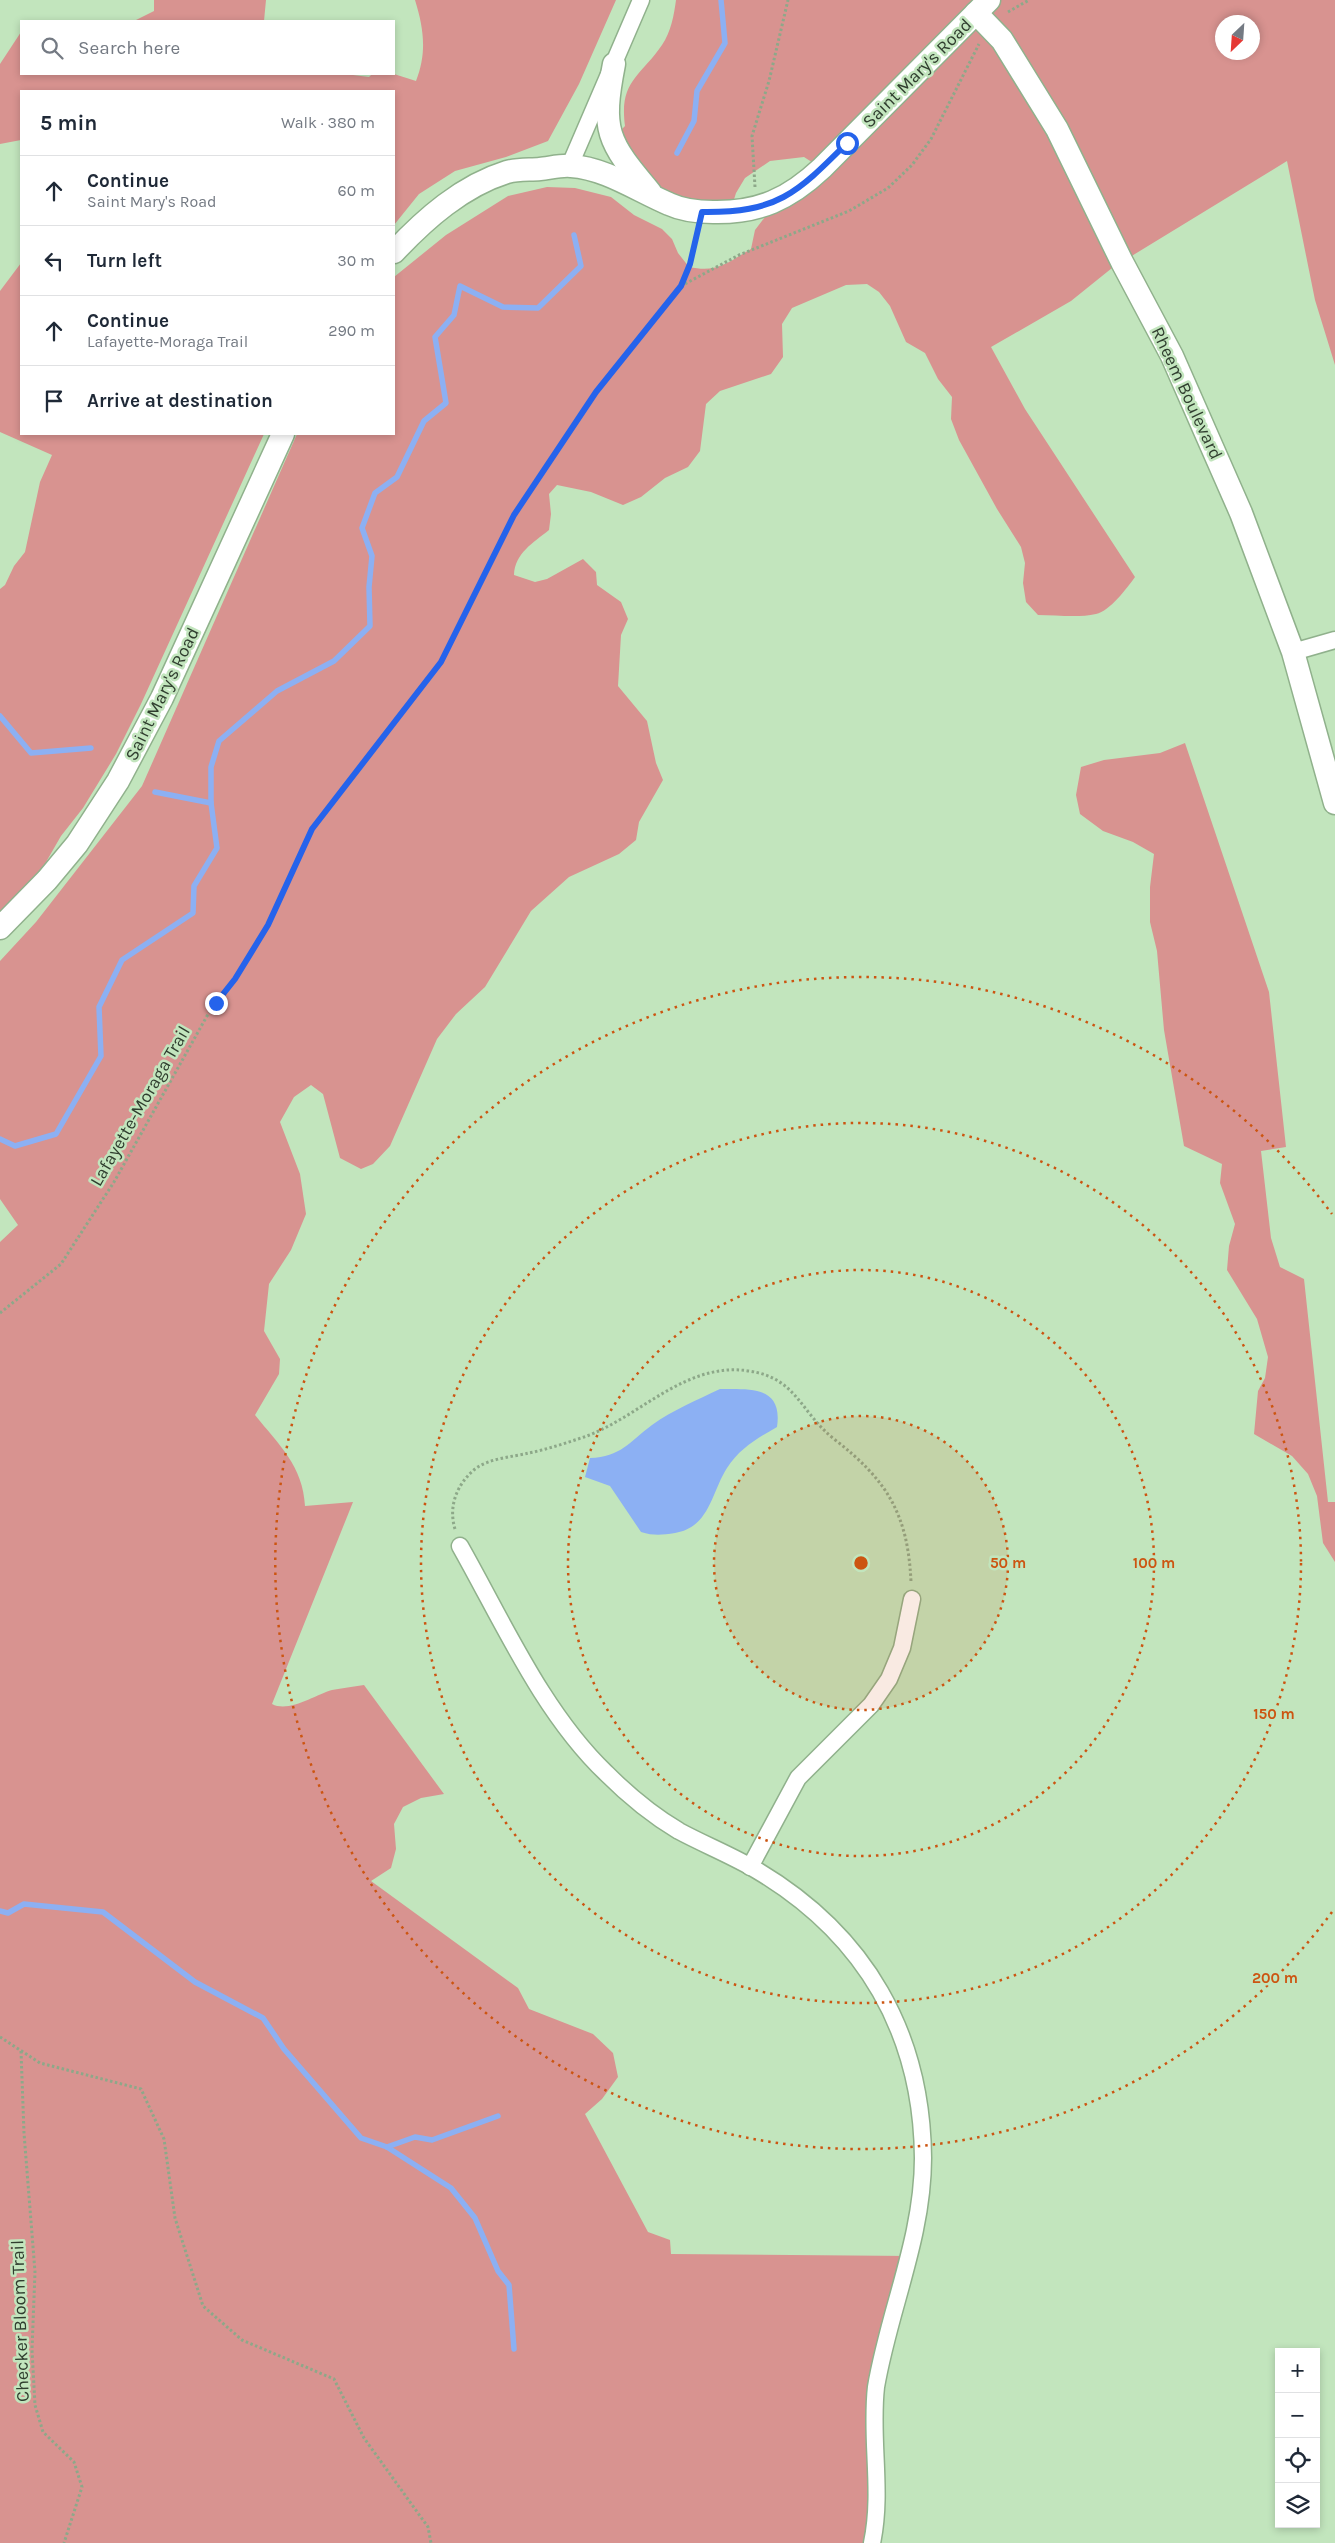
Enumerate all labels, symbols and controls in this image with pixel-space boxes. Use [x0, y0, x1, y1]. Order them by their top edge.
street label: Saint Mary's Road [858, 14, 976, 132]
north arrow [1215, 15, 1260, 60]
search box [20, 20, 395, 75]
icon: search [38, 34, 66, 62]
text: Search here [78, 37, 180, 59]
text: 5 min [40, 111, 97, 135]
text: Walk · 380 m [281, 113, 375, 132]
route start [836, 132, 859, 155]
text: Continue [87, 170, 169, 192]
icon: ahead [40, 177, 68, 205]
text: 60 m [338, 181, 375, 200]
text: Saint Mary's Road [87, 192, 217, 211]
icon: left [40, 247, 68, 275]
text: Turn left [87, 250, 162, 272]
text: 30 m [337, 251, 375, 270]
text: Continue [87, 310, 169, 332]
icon: ahead [40, 317, 68, 345]
text: 290 m [328, 321, 375, 340]
street label: Rheem Boulevard [1147, 323, 1227, 463]
text: Lafayette-Moraga Trail [87, 332, 248, 351]
icon: arrive [40, 387, 68, 415]
text: Arrive at destination [87, 390, 273, 412]
street label: Saint Mary's Road [120, 624, 204, 764]
route end [205, 992, 228, 1015]
street label: Lafayette-Moraga Trail [85, 1022, 195, 1190]
centre of rings [852, 1554, 870, 1572]
text: 50 m [990, 1554, 1026, 1572]
text: 100 m [1133, 1554, 1175, 1572]
text: 150 m [1253, 1705, 1295, 1723]
text: 200 m [1252, 1969, 1298, 1987]
street label: Checker Bloom Trail [6, 2240, 34, 2402]
map controls [1275, 2348, 1320, 2528]
button: + [1275, 2348, 1320, 2393]
button: − [1275, 2393, 1320, 2438]
button: locate [1275, 2438, 1320, 2483]
button: layers [1275, 2483, 1320, 2528]

